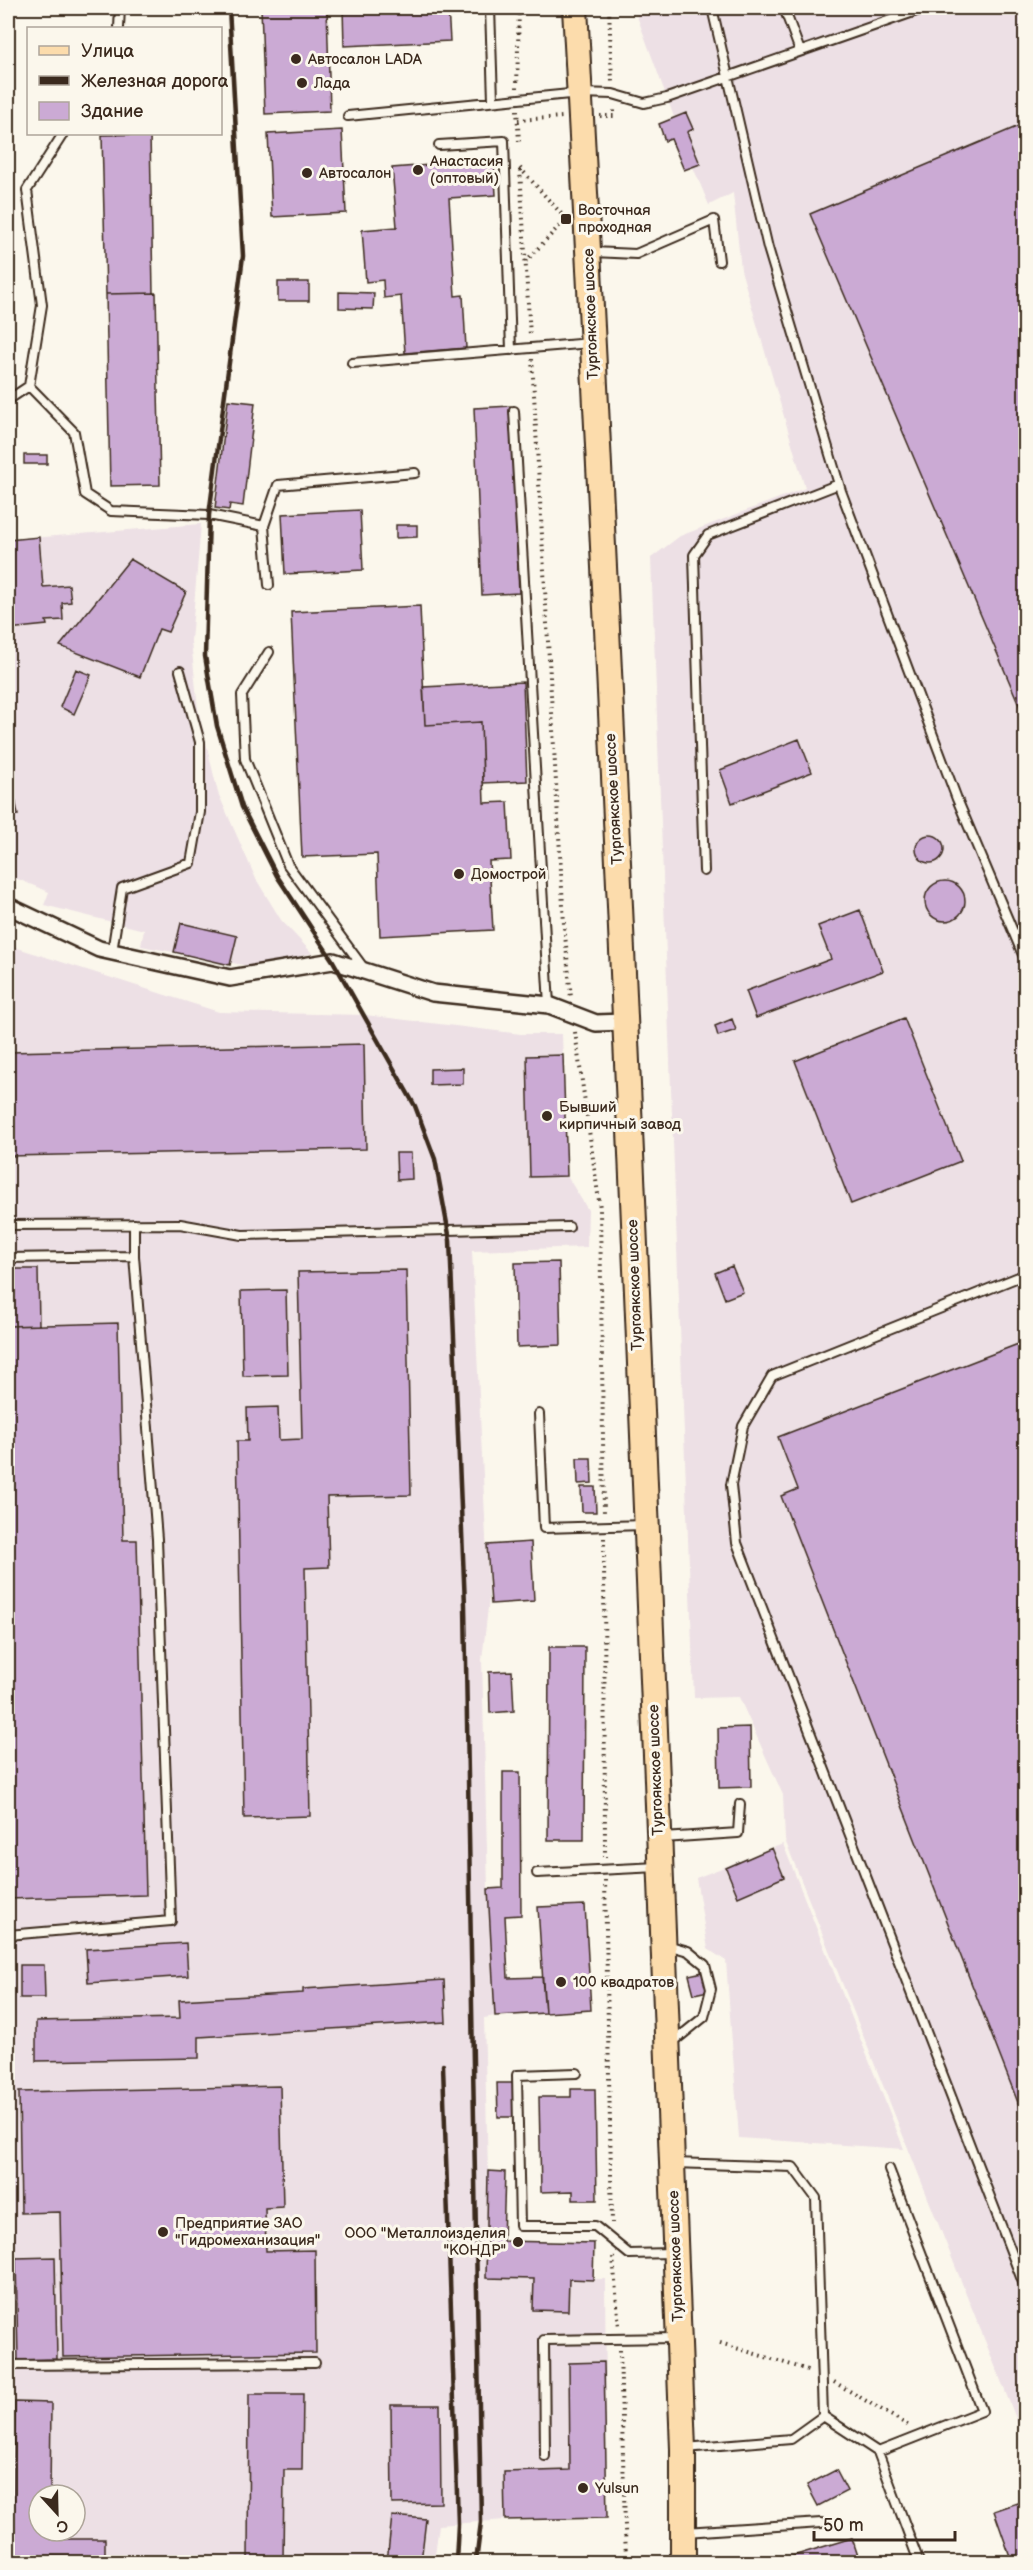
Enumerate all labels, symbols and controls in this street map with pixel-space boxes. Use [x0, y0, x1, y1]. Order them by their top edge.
legend [27, 27, 222, 135]
text: Улица [81, 41, 135, 62]
place label: Автосалон LADA [307, 50, 423, 69]
marker: Автосалон LADA [289, 52, 303, 66]
text: Железная дорога [81, 71, 229, 92]
place label: Лада [313, 74, 351, 93]
marker: Лада [295, 76, 309, 90]
text: Здание [81, 101, 143, 122]
place label: Анастасия (оптовый) [429, 152, 503, 188]
marker: Анастасия (оптовый) [411, 163, 425, 177]
place label: Автосалон [318, 164, 392, 183]
marker: Автосалон [300, 166, 314, 180]
place label: Восточная проходная [578, 201, 652, 237]
marker: Восточная проходная [559, 212, 573, 226]
street label: Тургоякское шоссе [579, 248, 603, 380]
street label: Тургоякское шоссе [601, 733, 627, 865]
place label: Домострой [471, 865, 546, 884]
marker: Домострой [452, 867, 466, 881]
place label: Бывший кирпичный завод [559, 1098, 681, 1134]
marker: Бывший кирпичный завод [540, 1109, 554, 1123]
street label: Тургоякское шоссе [623, 1219, 647, 1351]
street label: Тургоякское шоссе [644, 1704, 668, 1836]
place label: 100 квадратов [573, 1973, 674, 1992]
marker: 100 квадратов [554, 1975, 568, 1989]
street label: Тургоякское шоссе [664, 2190, 688, 2322]
place label: Предприятие ЗАО "Гидромеханизация" [175, 2214, 320, 2250]
place label: ООО "Металлоизделия "КОНДР" [344, 2224, 506, 2260]
marker: Предприятие ЗАО "Гидромеханизация" [156, 2225, 170, 2239]
marker: ООО "Металлоизделия "КОНДР" [511, 2235, 525, 2249]
place label: Yulsun [594, 2479, 639, 2498]
marker: Yulsun [576, 2481, 590, 2495]
north arrow [27, 2483, 87, 2543]
scale bar [814, 2504, 955, 2542]
text: С [53, 2515, 71, 2536]
text: 50 m [823, 2515, 864, 2536]

